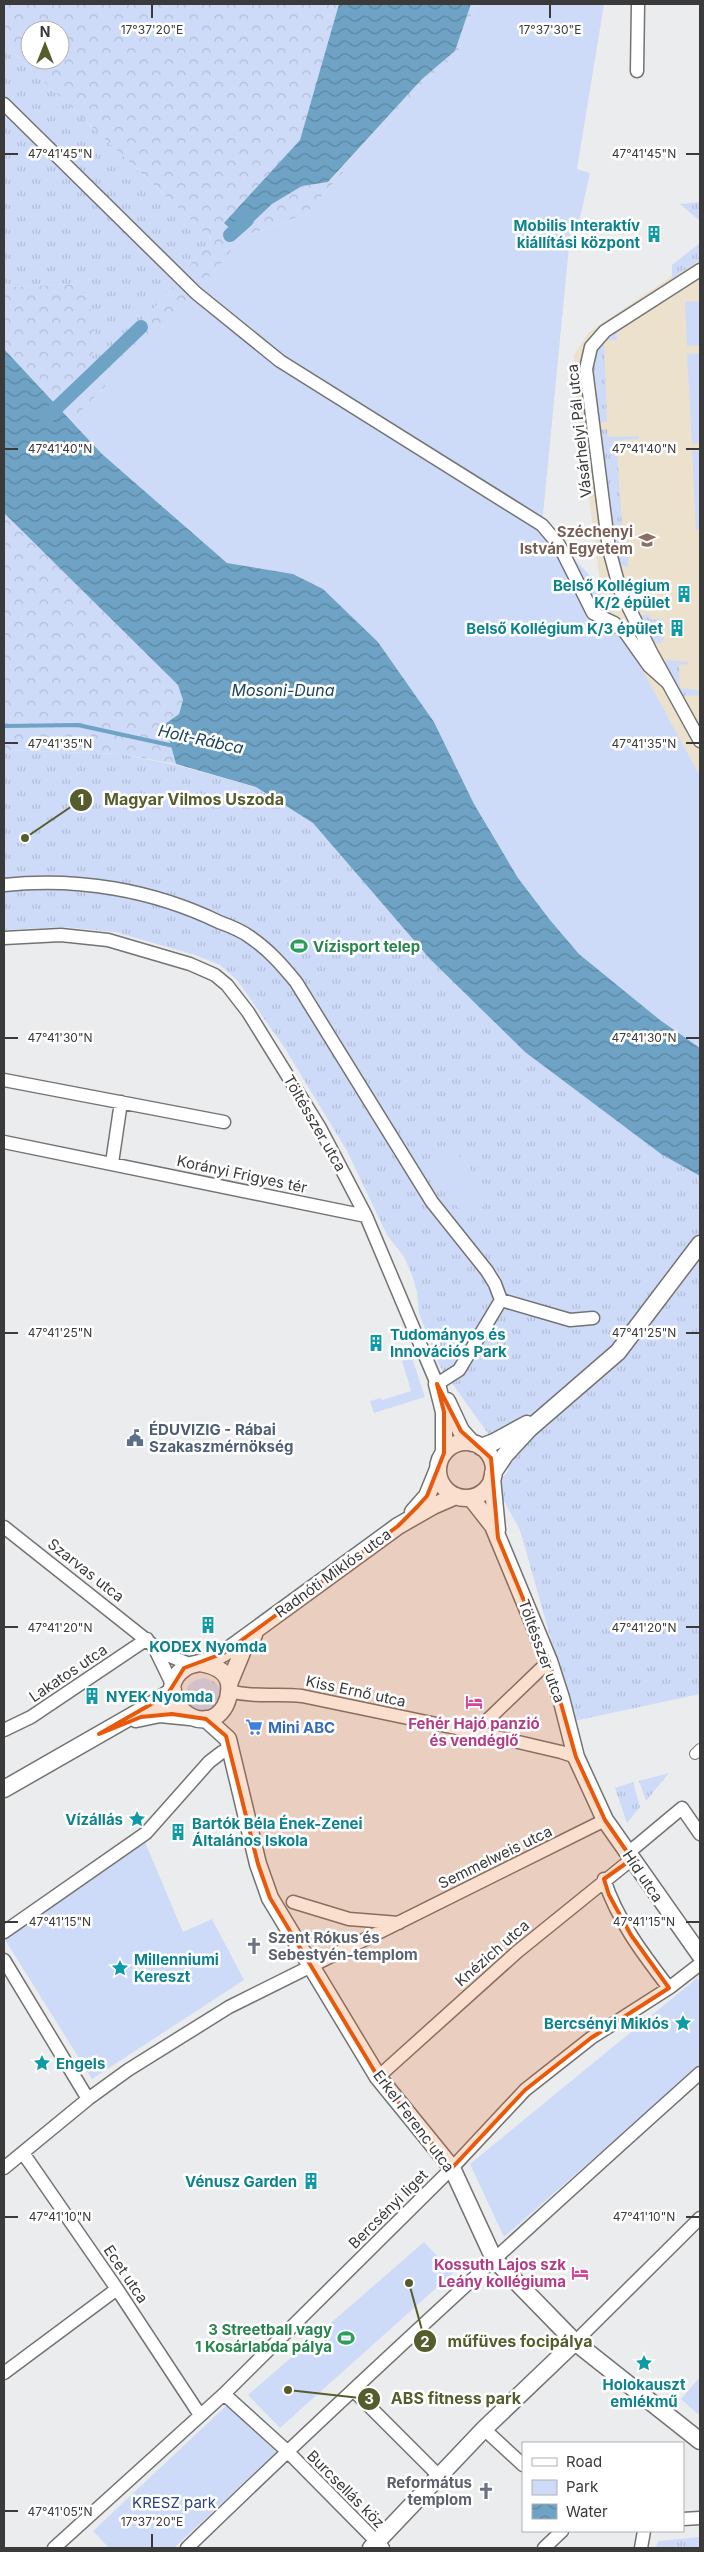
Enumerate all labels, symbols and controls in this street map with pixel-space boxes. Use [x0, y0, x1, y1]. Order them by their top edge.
north arrow [20, 20, 70, 70]
text: 17°37'20"E [121, 22, 183, 37]
text: 17°37'30"E [519, 22, 581, 37]
text: N [40, 23, 50, 40]
text: 47°41'45"N [28, 146, 92, 161]
text: 47°41'45"N [612, 146, 676, 161]
place label: Mobilis Interaktív kiállítási központ [514, 216, 640, 252]
building icon: Mobilis Interaktív kiállítási központ [644, 224, 664, 244]
street label: Vásárhelyi Pál utca [563, 363, 595, 499]
text: 47°41'40"N [28, 441, 92, 456]
text: 47°41'40"N [612, 441, 676, 456]
place label: Széchenyi István Egyetem [520, 522, 633, 558]
school or university icon: Széchenyi István Egyetem [637, 530, 657, 550]
place label: Belső Kollégium K/2 épület [553, 576, 670, 612]
building icon: Belső Kollégium K/2 épület [674, 584, 694, 604]
building icon: Belső Kollégium K/3 épület [667, 618, 687, 638]
place label: Belső Kollégium K/3 épület [466, 619, 664, 638]
water label: Mosoni-Duna [231, 680, 335, 700]
water label: Holt-Rábca [157, 720, 246, 758]
text: 47°41'35"N [28, 736, 92, 751]
text: 47°41'35"N [612, 736, 676, 751]
callout: Magyar Vilmos Uszoda [69, 784, 294, 815]
text: Magyar Vilmos Uszoda [104, 789, 284, 809]
text: 1 [78, 790, 84, 809]
sports icon: Vízisport telep [289, 936, 309, 956]
place label: Vízisport telep [313, 937, 420, 956]
text: 47°41'30"N [27, 1030, 93, 1045]
text: 47°41'30"N [611, 1030, 677, 1045]
street label: Töltésszer utca [280, 1071, 350, 1175]
street label: Korányi Frigyes tér [175, 1151, 309, 1197]
text: 47°41'25"N [28, 1325, 92, 1340]
place label: Tudományos és Innovációs Park [390, 1325, 507, 1361]
text: 47°41'25"N [612, 1325, 676, 1340]
building icon: Tudományos és Innovációs Park [366, 1333, 386, 1353]
place label: ÉDUVIZIG - Rábai Szakaszmérnökség [149, 1420, 293, 1456]
public building icon: ÉDUVIZIG - Rábai Szakaszmérnökség [125, 1428, 145, 1448]
street label: Radnóti Miklós utca [271, 1525, 395, 1621]
street label: Szarvas utca [44, 1534, 128, 1606]
street label: Töltésszer utca [515, 1597, 569, 1705]
building icon: KODEX Nyomda [198, 1615, 218, 1635]
text: 47°41'20"N [28, 1620, 92, 1635]
text: 47°41'20"N [612, 1620, 676, 1635]
place label: KODEX Nyomda [149, 1637, 267, 1656]
street label: Lakatos utca [25, 1640, 111, 1706]
street label: Kiss Ernő utca [304, 1671, 408, 1711]
building icon: NYEK Nyomda [82, 1686, 102, 1706]
place label: NYEK Nyomda [106, 1687, 213, 1706]
hotel icon: Fehér Hajó panzió és vendéglő [464, 1692, 484, 1712]
place label: Fehér Hajó panzió és vendéglő [408, 1714, 540, 1750]
supermarket icon: Mini ABC [244, 1717, 264, 1737]
place label: Mini ABC [268, 1718, 335, 1737]
place icon: Vízállás [127, 1809, 147, 1829]
place label: Vízállás [65, 1810, 123, 1829]
place label: Bartók Béla Ének-Zenei Általános Iskola [192, 1814, 363, 1850]
street label: Semmelweis utca [435, 1821, 555, 1893]
building icon: Bartók Béla Ének-Zenei Általános Iskola [168, 1822, 188, 1842]
street label: Híd utca [619, 1846, 667, 1906]
text: 47°41'15"N [29, 1914, 91, 1929]
text: 47°41'15"N [613, 1914, 675, 1929]
street label: Knézich utca [451, 1916, 533, 1990]
place label: Szent Rókus és Sebestyén-templom [268, 1928, 418, 1964]
church icon: Szent Rókus és Sebestyén-templom [244, 1936, 264, 1956]
place label: Millenniumi Kereszt [134, 1950, 219, 1986]
place icon: Millenniumi Kereszt [110, 1958, 130, 1978]
place icon: Bercsényi Miklós [673, 2013, 693, 2033]
place label: Bercsényi Miklós [544, 2014, 669, 2033]
place icon: Engels [32, 2053, 52, 2073]
place label: Engels [56, 2054, 105, 2073]
street label: Erkel Ferenc utca [369, 2066, 459, 2176]
street label: Bercsényi liget [344, 2165, 432, 2253]
building icon: Vénusz Garden [301, 2171, 321, 2191]
place label: Vénusz Garden [185, 2172, 297, 2191]
text: 47°41'10"N [29, 2209, 91, 2224]
text: 47°41'10"N [613, 2209, 675, 2224]
street label: Ecet utca [100, 2241, 152, 2307]
place label: Kossuth Lajos szk Leány kollégiuma [434, 2255, 566, 2291]
hotel icon: Kossuth Lajos szk Leány kollégiuma [570, 2263, 590, 2283]
place label: 3 Streetball vagy 1 Kosárlabda pálya [195, 2320, 332, 2356]
callout: műfüves focipálya [412, 2326, 602, 2357]
sports icon: 3 Streetball vagy 1 Kosárlabda pálya [336, 2328, 356, 2348]
text: műfüves focipálya [448, 2331, 592, 2351]
text: 2 [420, 2332, 430, 2351]
place icon: Holokauszt emlékmű [634, 2353, 654, 2373]
place label: Holokauszt emlékmű [603, 2375, 686, 2411]
callout: ABS fitness park [356, 2383, 531, 2414]
text: ABS fitness park [391, 2388, 522, 2408]
text: 3 [364, 2389, 374, 2408]
legend [522, 2442, 684, 2532]
street label: Burcsellás köz [303, 2446, 389, 2532]
text: Road [566, 2452, 602, 2471]
place label: Református templom [387, 2473, 472, 2509]
text: Park [566, 2477, 599, 2496]
church icon: Református templom [476, 2481, 496, 2501]
park label: KRESZ park [132, 2493, 217, 2512]
text: Water [566, 2502, 608, 2521]
text: 47°41'05"N [28, 2504, 92, 2519]
text: 17°37'20"E [121, 2514, 183, 2529]

